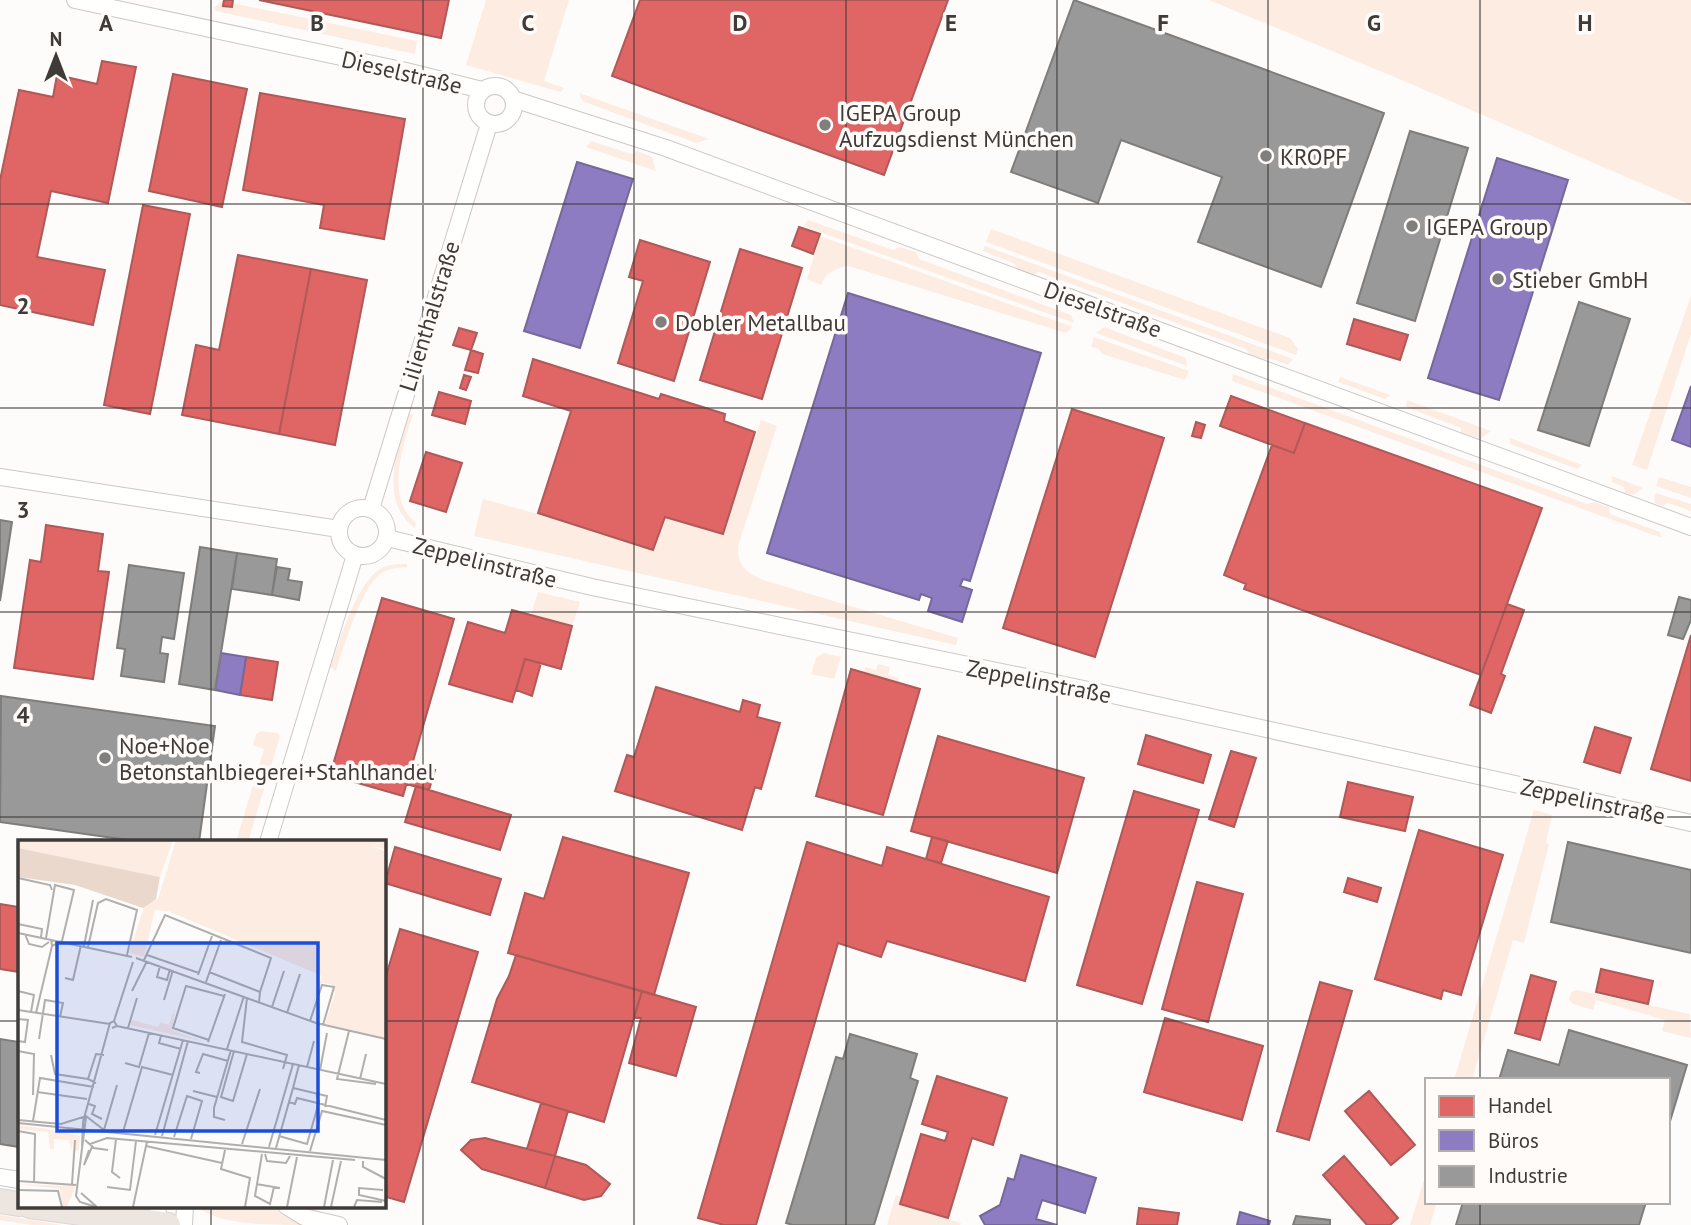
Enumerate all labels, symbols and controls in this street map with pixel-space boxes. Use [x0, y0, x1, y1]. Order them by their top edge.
text: A [99, 8, 113, 37]
text: B [310, 8, 324, 37]
text: C [522, 8, 535, 37]
text: D [733, 8, 747, 37]
text: E [945, 8, 957, 37]
text: F [1157, 8, 1169, 37]
text: G [1367, 8, 1381, 37]
text: H [1578, 8, 1592, 37]
north arrow [21, 21, 91, 91]
text: N [50, 27, 62, 51]
street label: Dieselstraße [339, 44, 465, 100]
place label: IGEPA Group Aufzugsdienst München [839, 98, 1074, 153]
marker: IGEPA Group Aufzugsdienst München [817, 117, 833, 133]
place label: KROPF [1280, 142, 1347, 171]
marker: KROPF [1258, 148, 1274, 164]
place label: IGEPA Group [1426, 212, 1548, 241]
marker: IGEPA Group [1404, 218, 1420, 234]
street label: Lilienthalstraße [392, 237, 466, 395]
place label: Stieber GmbH [1512, 265, 1649, 294]
marker: Stieber GmbH [1490, 271, 1506, 287]
street label: Dieselstraße [1040, 274, 1166, 344]
text: 2 [16, 291, 30, 320]
place label: Dobler Metallbau [675, 308, 846, 337]
marker: Dobler Metallbau [653, 314, 669, 330]
text: 3 [16, 495, 30, 524]
street label: Zeppelinstraße [410, 530, 560, 594]
street label: Zeppelinstraße [964, 653, 1114, 709]
text: 4 [16, 700, 30, 729]
place label: Noe+Noe Betonstahlbiegerei+Stahlhandel [119, 731, 434, 786]
marker: Noe+Noe Betonstahlbiegerei+Stahlhandel [97, 750, 113, 766]
street label: Zeppelinstraße [1518, 772, 1668, 830]
inset map [18, 840, 385, 1208]
legend [1425, 1078, 1670, 1204]
text: Handel [1488, 1092, 1552, 1119]
text: Büros [1488, 1127, 1539, 1154]
text: Industrie [1488, 1162, 1568, 1189]

